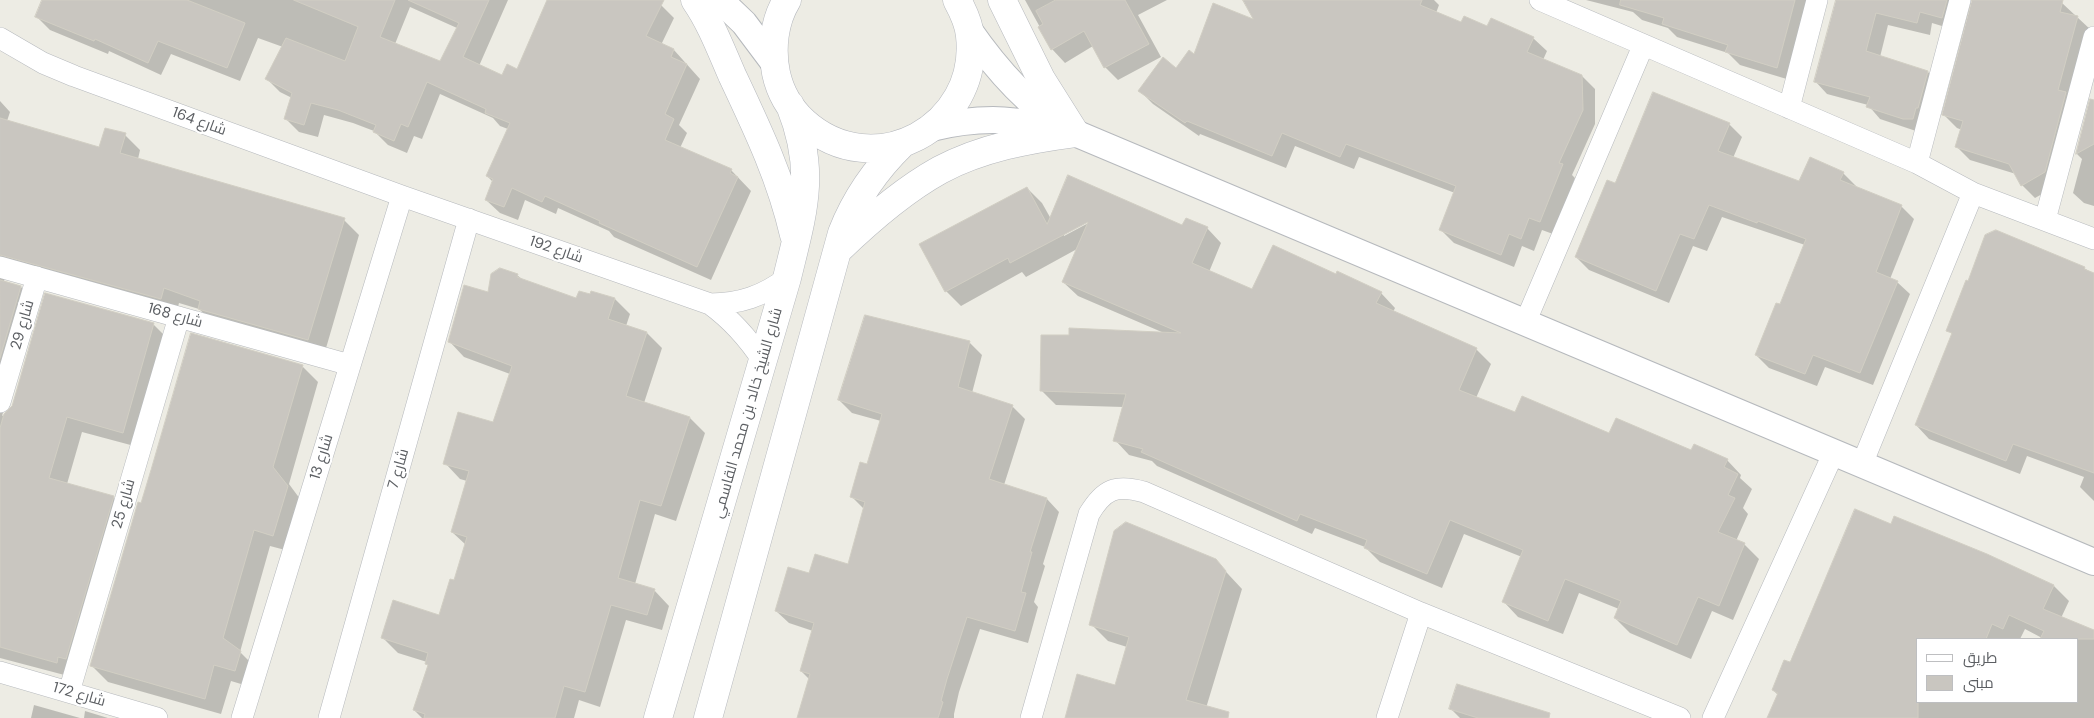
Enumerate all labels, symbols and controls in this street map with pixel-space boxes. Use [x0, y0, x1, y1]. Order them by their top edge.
street label: شارع 164 [169, 104, 229, 140]
street label: شارع 192 [527, 232, 585, 268]
street label: شارع 29 [7, 298, 39, 352]
street label: شارع 168 [145, 300, 205, 332]
street label: شارع الشيخ خالد بن محمد القاسمي [709, 306, 787, 520]
street label: شارع 13 [307, 432, 337, 482]
street label: شارع 7 [385, 447, 413, 491]
street label: شارع 25 [108, 477, 140, 531]
legend [1916, 638, 2079, 703]
text: طريق [1963, 648, 1997, 668]
text: مبنى [1963, 673, 1994, 693]
street label: شارع 172 [51, 679, 107, 711]

